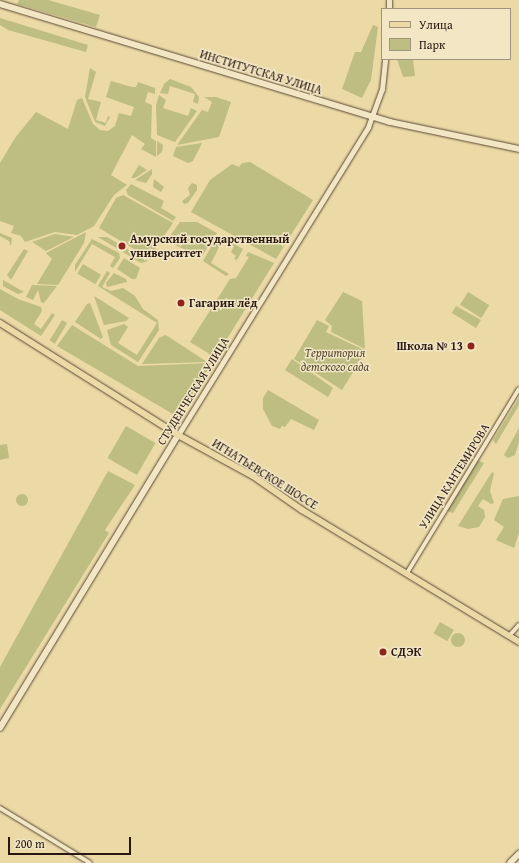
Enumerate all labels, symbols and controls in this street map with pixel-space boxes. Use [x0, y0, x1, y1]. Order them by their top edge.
legend [381, 8, 511, 60]
text: Улица [419, 16, 453, 33]
text: Парк [419, 36, 445, 53]
street label: ИНСТИТУТСКАЯ УЛИЦА [198, 47, 324, 97]
place label: Амурский государственный университет [130, 232, 290, 260]
marker: Амурский государственный университет [117, 241, 127, 251]
place label: Гагарин лёд [189, 296, 257, 310]
marker: Гагарин лёд [176, 298, 186, 308]
street label: СТУДЕНЧЕСКАЯ УЛИЦА [154, 334, 232, 448]
place label: Школа № 13 [397, 339, 463, 353]
marker: Школа № 13 [466, 341, 476, 351]
park label: Территория детского сада [301, 346, 369, 374]
street label: УЛИЦА КАНТЕМИРОВА [416, 421, 492, 531]
street label: ИГНАТЬЕВСКОЕ ШОССЕ [210, 436, 320, 512]
place label: СДЭК [391, 645, 422, 659]
marker: СДЭК [378, 647, 388, 657]
scale bar [10, 829, 133, 855]
text: 200 m [15, 835, 45, 852]

